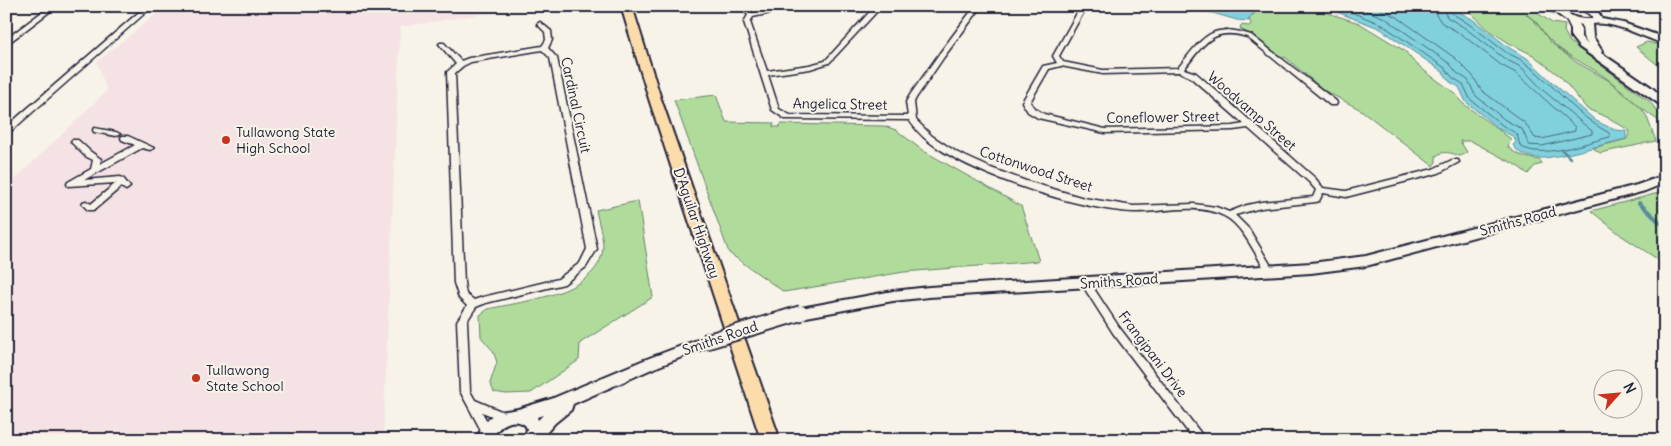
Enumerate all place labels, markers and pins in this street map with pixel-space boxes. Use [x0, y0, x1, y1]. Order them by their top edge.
place label: Tullawong State High School [236, 123, 335, 157]
marker: Tullawong State High School [220, 134, 232, 146]
place label: Tullawong State School [206, 361, 284, 395]
marker: Tullawong State School [190, 372, 202, 384]

